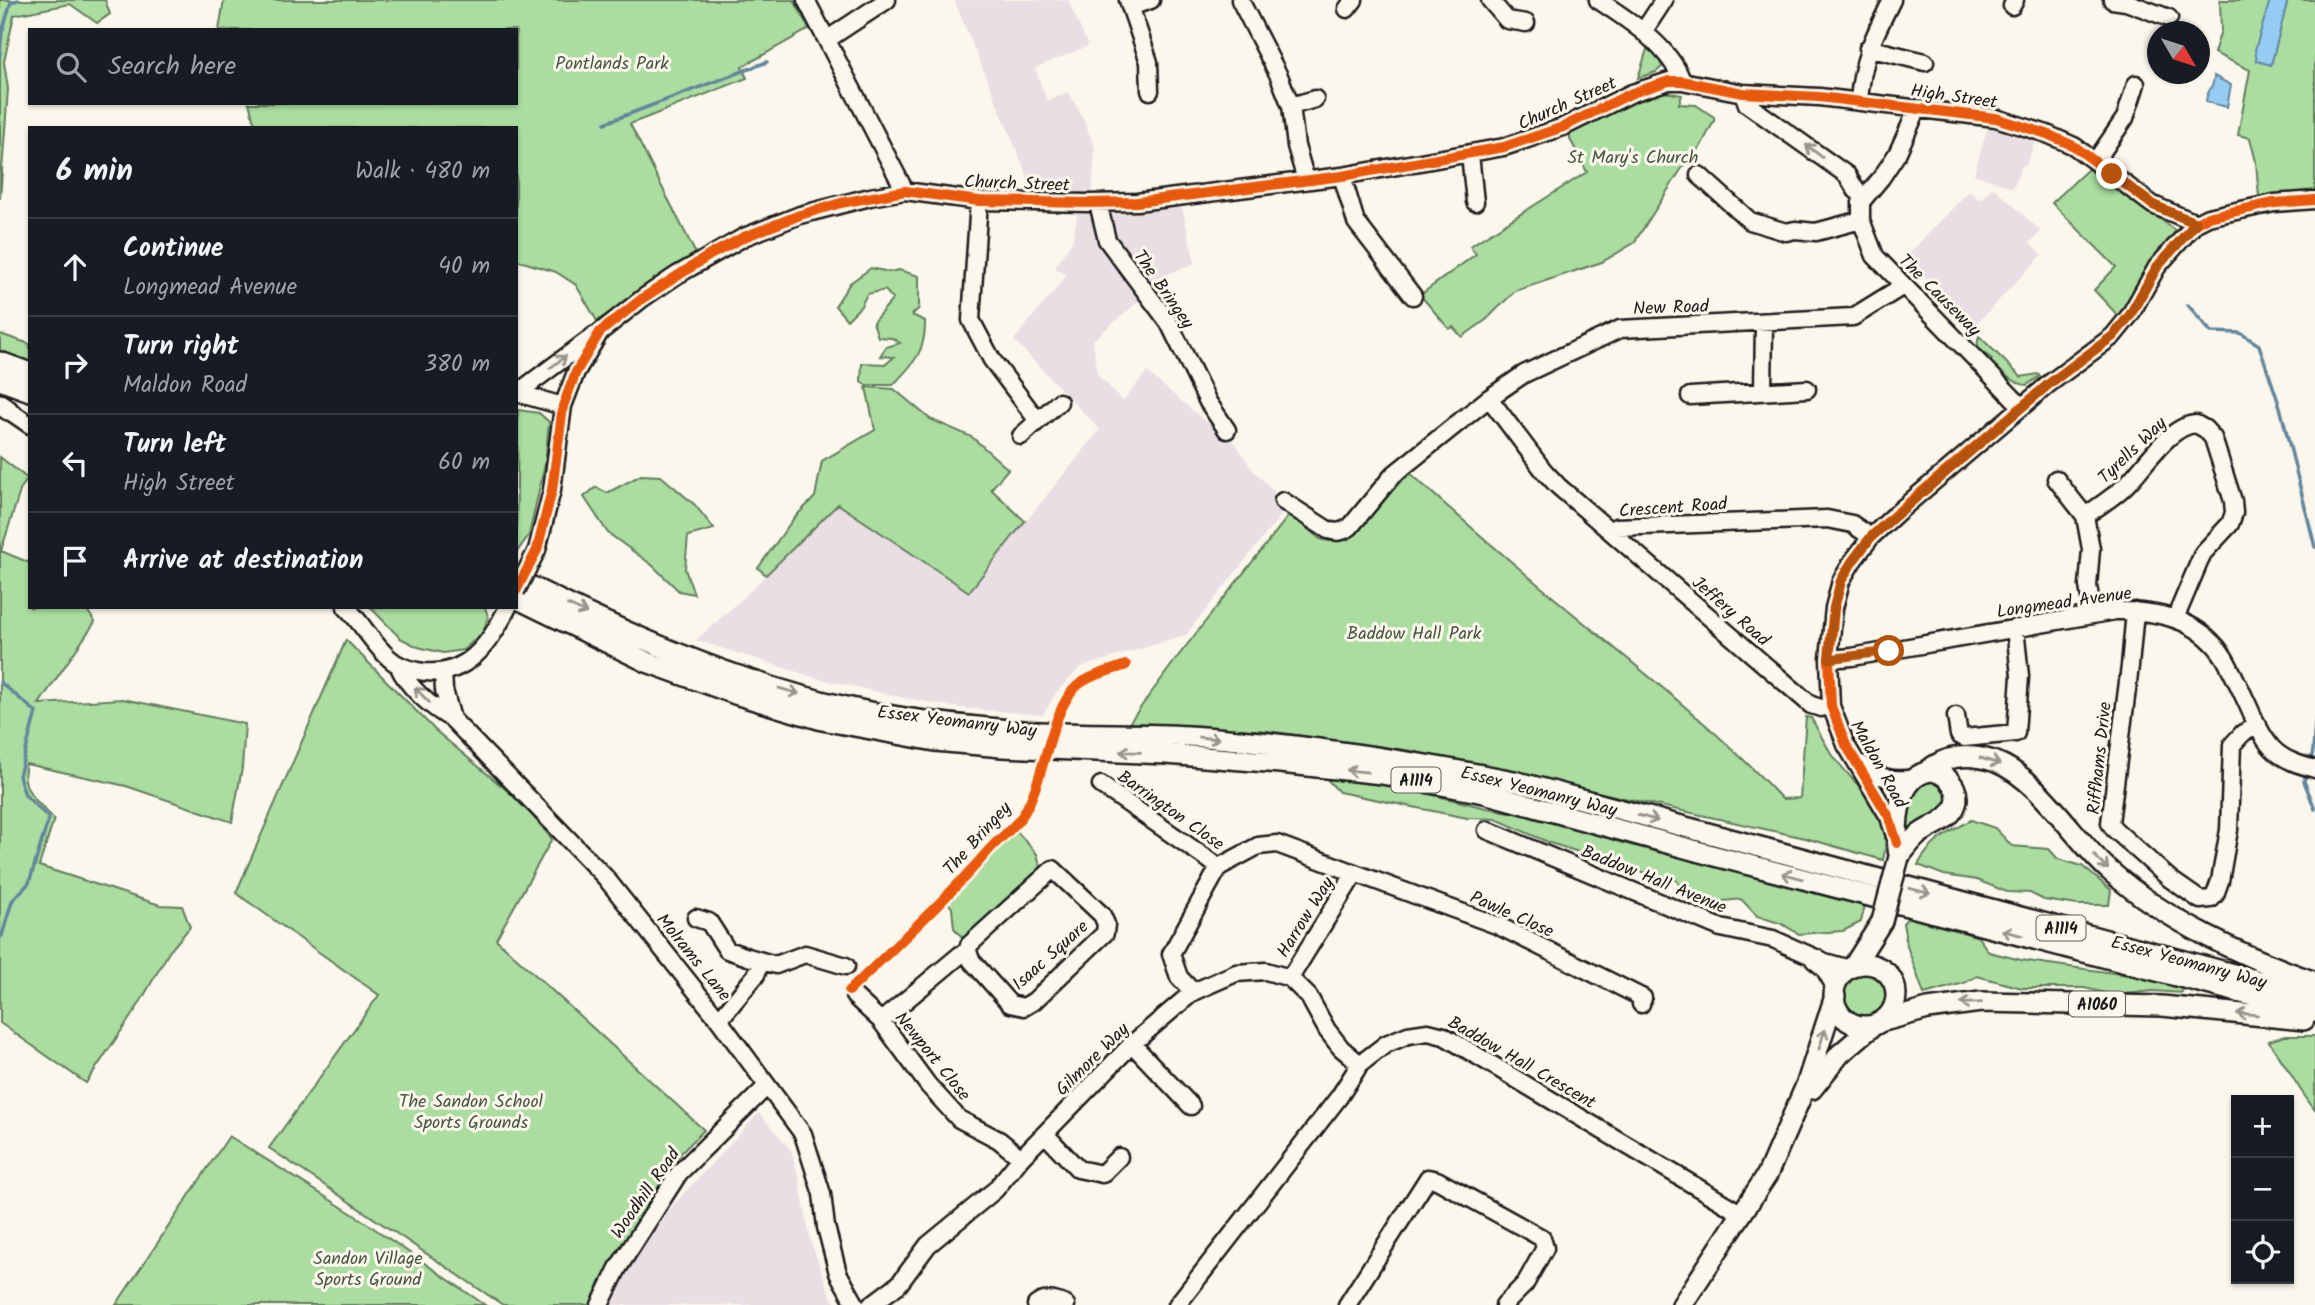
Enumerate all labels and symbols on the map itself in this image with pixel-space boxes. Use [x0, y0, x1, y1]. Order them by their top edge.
north arrow [2147, 21, 2210, 84]
park label: Pontlands Park [555, 50, 669, 79]
street label: Church Street [1513, 69, 1623, 139]
street label: High Street [1908, 77, 2000, 118]
park label: St Mary's Church [1568, 144, 1699, 173]
one-way arrow [1805, 144, 1824, 158]
route end [2096, 158, 2127, 189]
street label: Church Street [964, 168, 1071, 201]
street label: The Bringey [1125, 244, 1201, 336]
street label: The Causeway [1891, 248, 1988, 345]
street label: New Road [1633, 293, 1710, 324]
one-way arrow [548, 355, 567, 370]
street label: Tyrells Way [2092, 410, 2175, 492]
street label: Crescent Road [1618, 490, 1729, 527]
street label: Jeffery Road [1684, 570, 1776, 655]
street label: Longmead Avenue [1995, 580, 2134, 627]
one-way arrow [566, 603, 588, 616]
park label: Baddow Hall Park [1347, 620, 1482, 649]
route start [1873, 635, 1904, 666]
one-way arrow [778, 685, 800, 698]
one-way arrow [413, 687, 430, 704]
street label: Essex Yeomanry Way [875, 698, 1039, 747]
street label: Riffhams Drive [2080, 700, 2121, 816]
street label: Maldon Road [1841, 715, 1914, 815]
one-way arrow [1197, 732, 1220, 745]
one-way arrow [1119, 746, 1142, 759]
one-way arrow [1978, 756, 2000, 769]
street label: Essex Yeomanry Way [1457, 759, 1621, 826]
street label: Barrington Close [1110, 763, 1230, 859]
one-way arrow [1346, 765, 1368, 778]
road number: A1114 [1392, 768, 1440, 792]
street label: The Bringey [937, 795, 1020, 883]
one-way arrow [1637, 813, 1659, 826]
street label: Baddow Hall Avenue [1576, 838, 1731, 923]
one-way arrow [2092, 853, 2109, 870]
one-way arrow [1781, 869, 1804, 882]
street label: Harrow Way [1270, 871, 1343, 964]
street label: Pawle Close [1465, 884, 1558, 947]
one-way arrow [1908, 885, 1931, 898]
street label: Molrams Lane [648, 907, 738, 1008]
street label: Isaac Square [1006, 914, 1096, 999]
road number: A1114 [2036, 916, 2086, 940]
one-way arrow [2001, 926, 2024, 939]
street label: Essex Yeomanry Way [2107, 929, 2270, 998]
road number: A1060 [2069, 992, 2125, 1016]
one-way arrow [1960, 996, 1983, 1009]
street label: Newport Close [886, 1006, 977, 1108]
one-way arrow [2236, 1007, 2259, 1020]
street label: Baddow Hall Crescent [1442, 1009, 1602, 1118]
street label: Gilmore Way [1049, 1016, 1137, 1104]
one-way arrow [1817, 1028, 1830, 1050]
park label: The Sandon School Sports Grounds [399, 1088, 544, 1138]
street label: Woodhill Road [604, 1142, 689, 1245]
park label: Sandon Village Sports Ground [313, 1245, 423, 1295]

